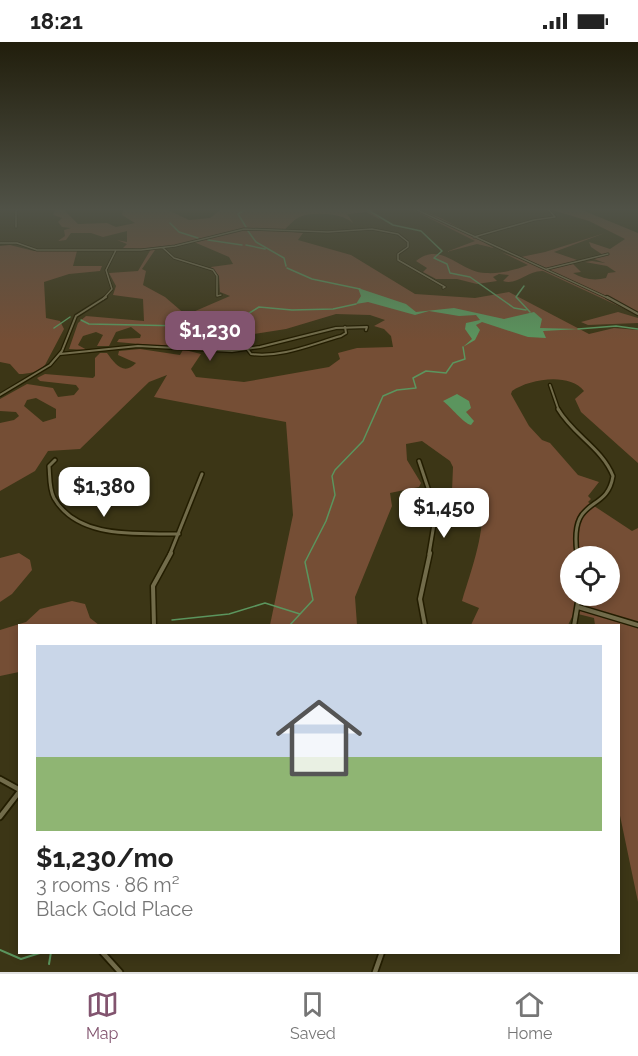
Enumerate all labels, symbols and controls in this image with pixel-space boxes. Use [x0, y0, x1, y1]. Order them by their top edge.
text: 18:21 [30, 8, 83, 34]
pin: $1,230 [161, 311, 259, 362]
text: $1,230 [179, 318, 241, 342]
pin: $1,380 [55, 467, 153, 518]
text: $1,380 [73, 474, 135, 498]
pin: $1,450 [395, 488, 493, 539]
text: $1,450 [413, 495, 475, 519]
map controls [560, 546, 620, 606]
button: locate [560, 546, 620, 606]
icon: home [265, 684, 373, 792]
text: $1,230/mo [36, 843, 174, 873]
text: 3 rooms · 86 m² [36, 873, 179, 897]
text: Black Gold Place [36, 897, 193, 921]
tab: Map [86, 988, 119, 1043]
tab: Saved [290, 988, 336, 1043]
tab: Home [507, 988, 552, 1043]

